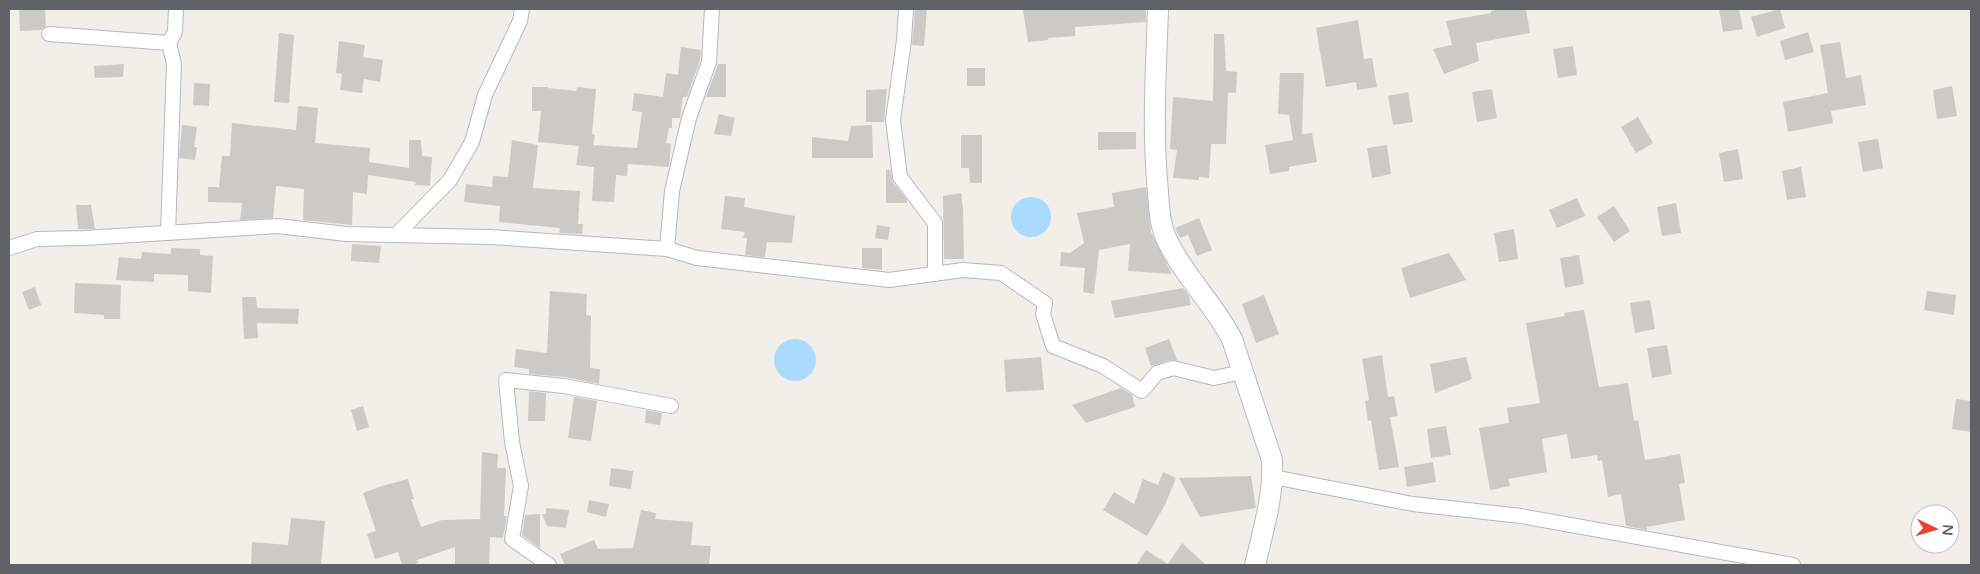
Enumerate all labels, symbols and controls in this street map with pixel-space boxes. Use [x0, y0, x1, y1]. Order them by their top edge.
north arrow [1910, 504, 1960, 554]
text: N [1938, 524, 1956, 536]

